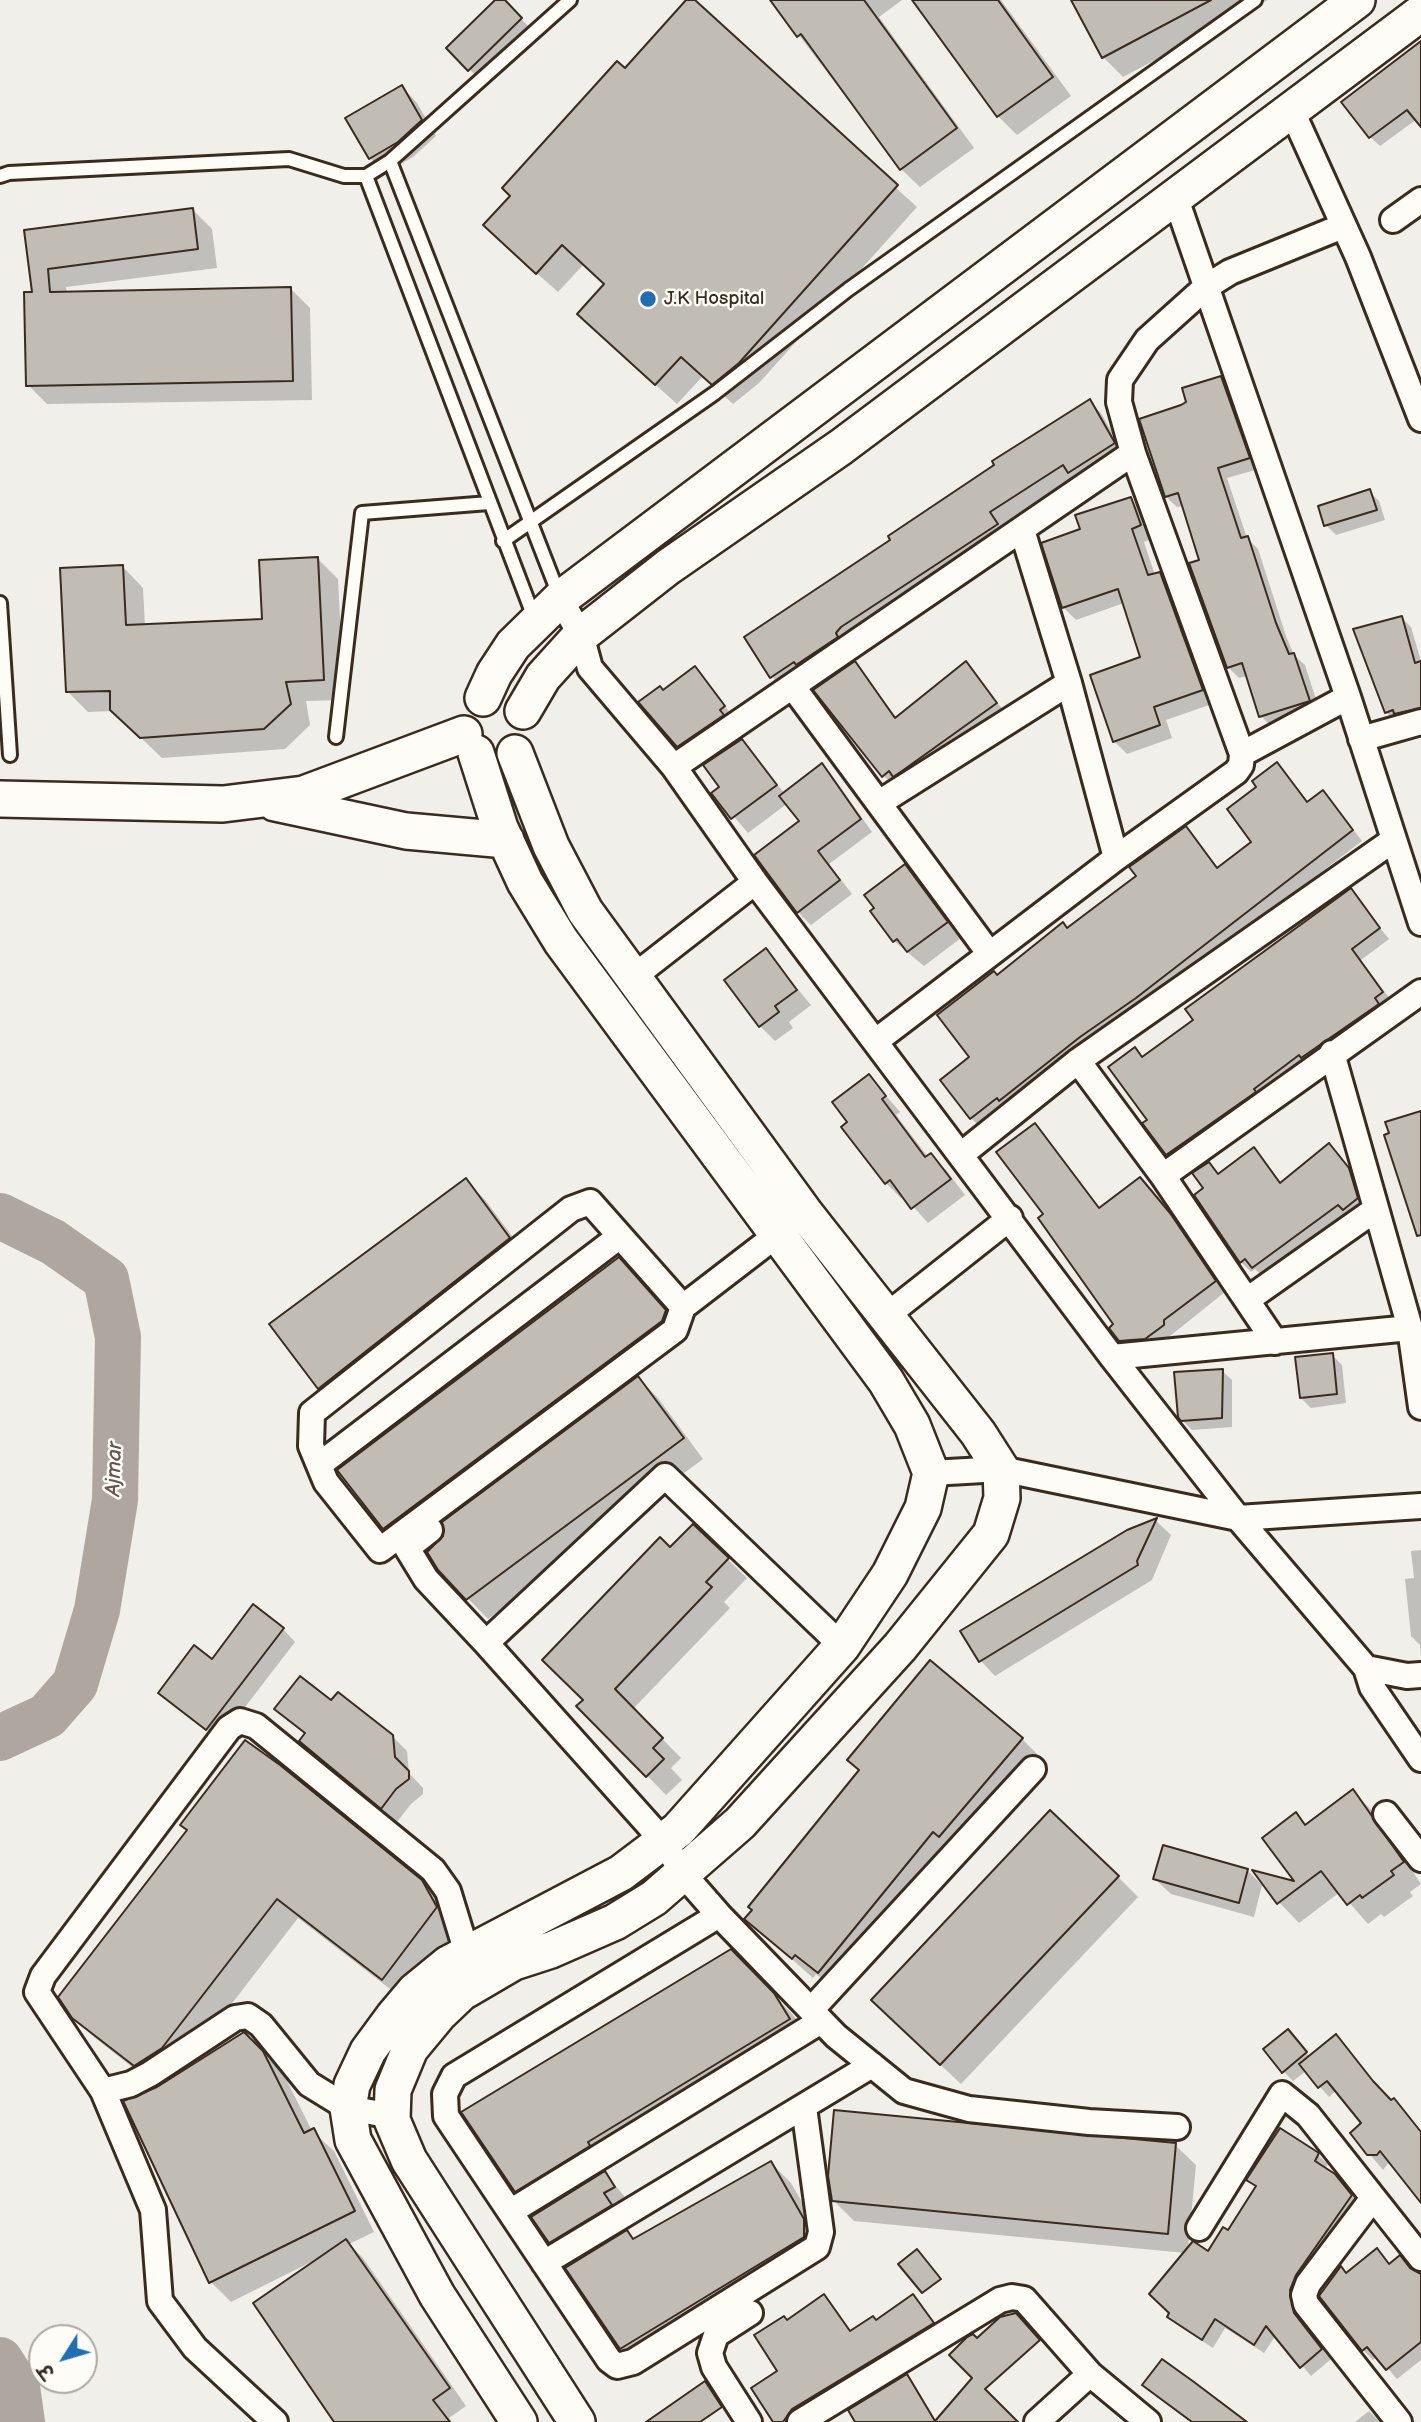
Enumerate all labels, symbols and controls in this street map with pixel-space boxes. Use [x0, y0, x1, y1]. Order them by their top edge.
place label: J.K Hospital [664, 288, 764, 310]
marker: J.K Hospital [638, 289, 658, 309]
water label: Ajmar [101, 1441, 129, 1497]
north arrow [28, 2324, 98, 2394]
text: उ [34, 2359, 60, 2383]

